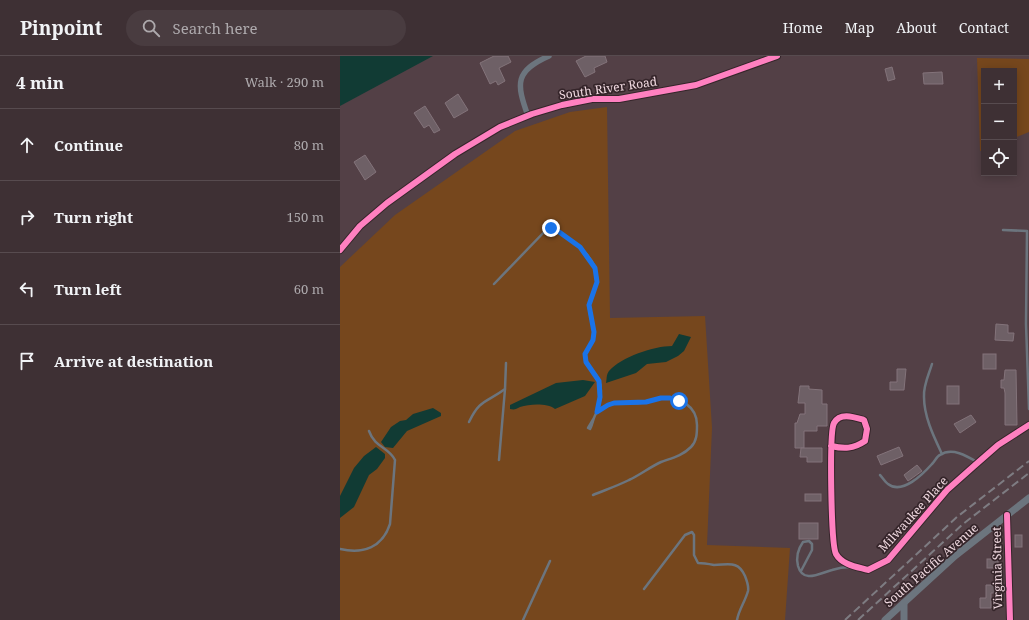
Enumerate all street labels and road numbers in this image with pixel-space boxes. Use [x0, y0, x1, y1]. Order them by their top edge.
street label: South River Road [558, 73, 659, 103]
street label: Milwaukee Place [874, 473, 952, 555]
street label: South Pacific Avenue [880, 519, 982, 611]
street label: Virginia Street [988, 526, 1006, 610]

